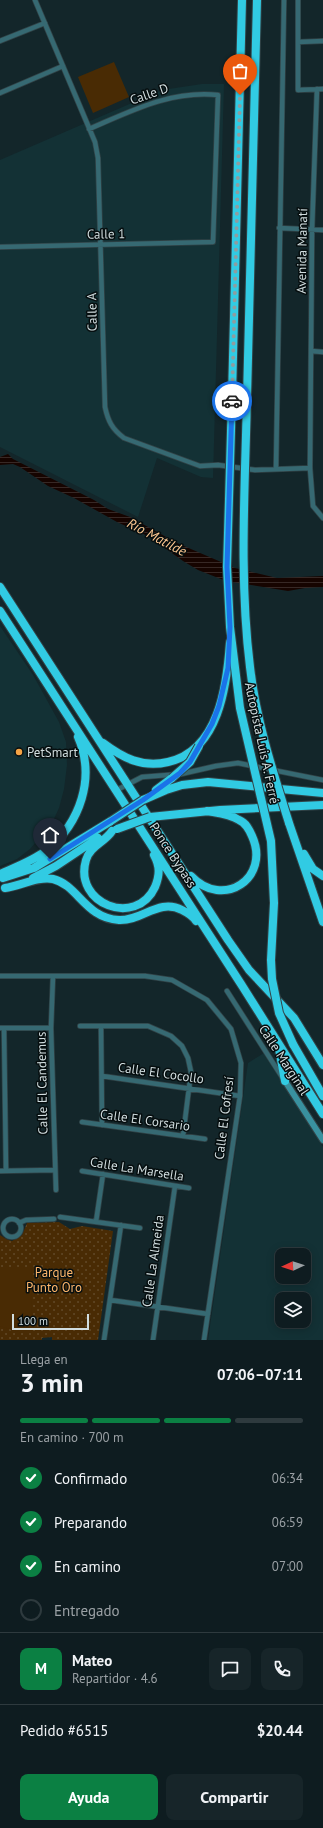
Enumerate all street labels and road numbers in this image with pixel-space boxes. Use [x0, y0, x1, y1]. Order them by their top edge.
street label: Calle D [127, 79, 171, 109]
street label: Avenida Manatí [293, 208, 311, 294]
street label: Calle 1 [87, 225, 125, 243]
street label: Calle A [83, 292, 101, 331]
street label: Autopista Luis A. Ferré [241, 681, 283, 805]
street label: Ponce Bypass [146, 819, 200, 891]
street label: Calle Marginal [255, 1022, 313, 1098]
street label: Calle El Candemus [33, 1031, 51, 1135]
street label: Calle El Cocollo [117, 1059, 205, 1087]
street label: Calle El Cofresí [210, 1075, 238, 1160]
street label: Calle El Corsario [99, 1105, 191, 1135]
street label: Calle La Marsella [89, 1153, 185, 1185]
street label: Calle La Almeida [138, 1214, 168, 1308]

